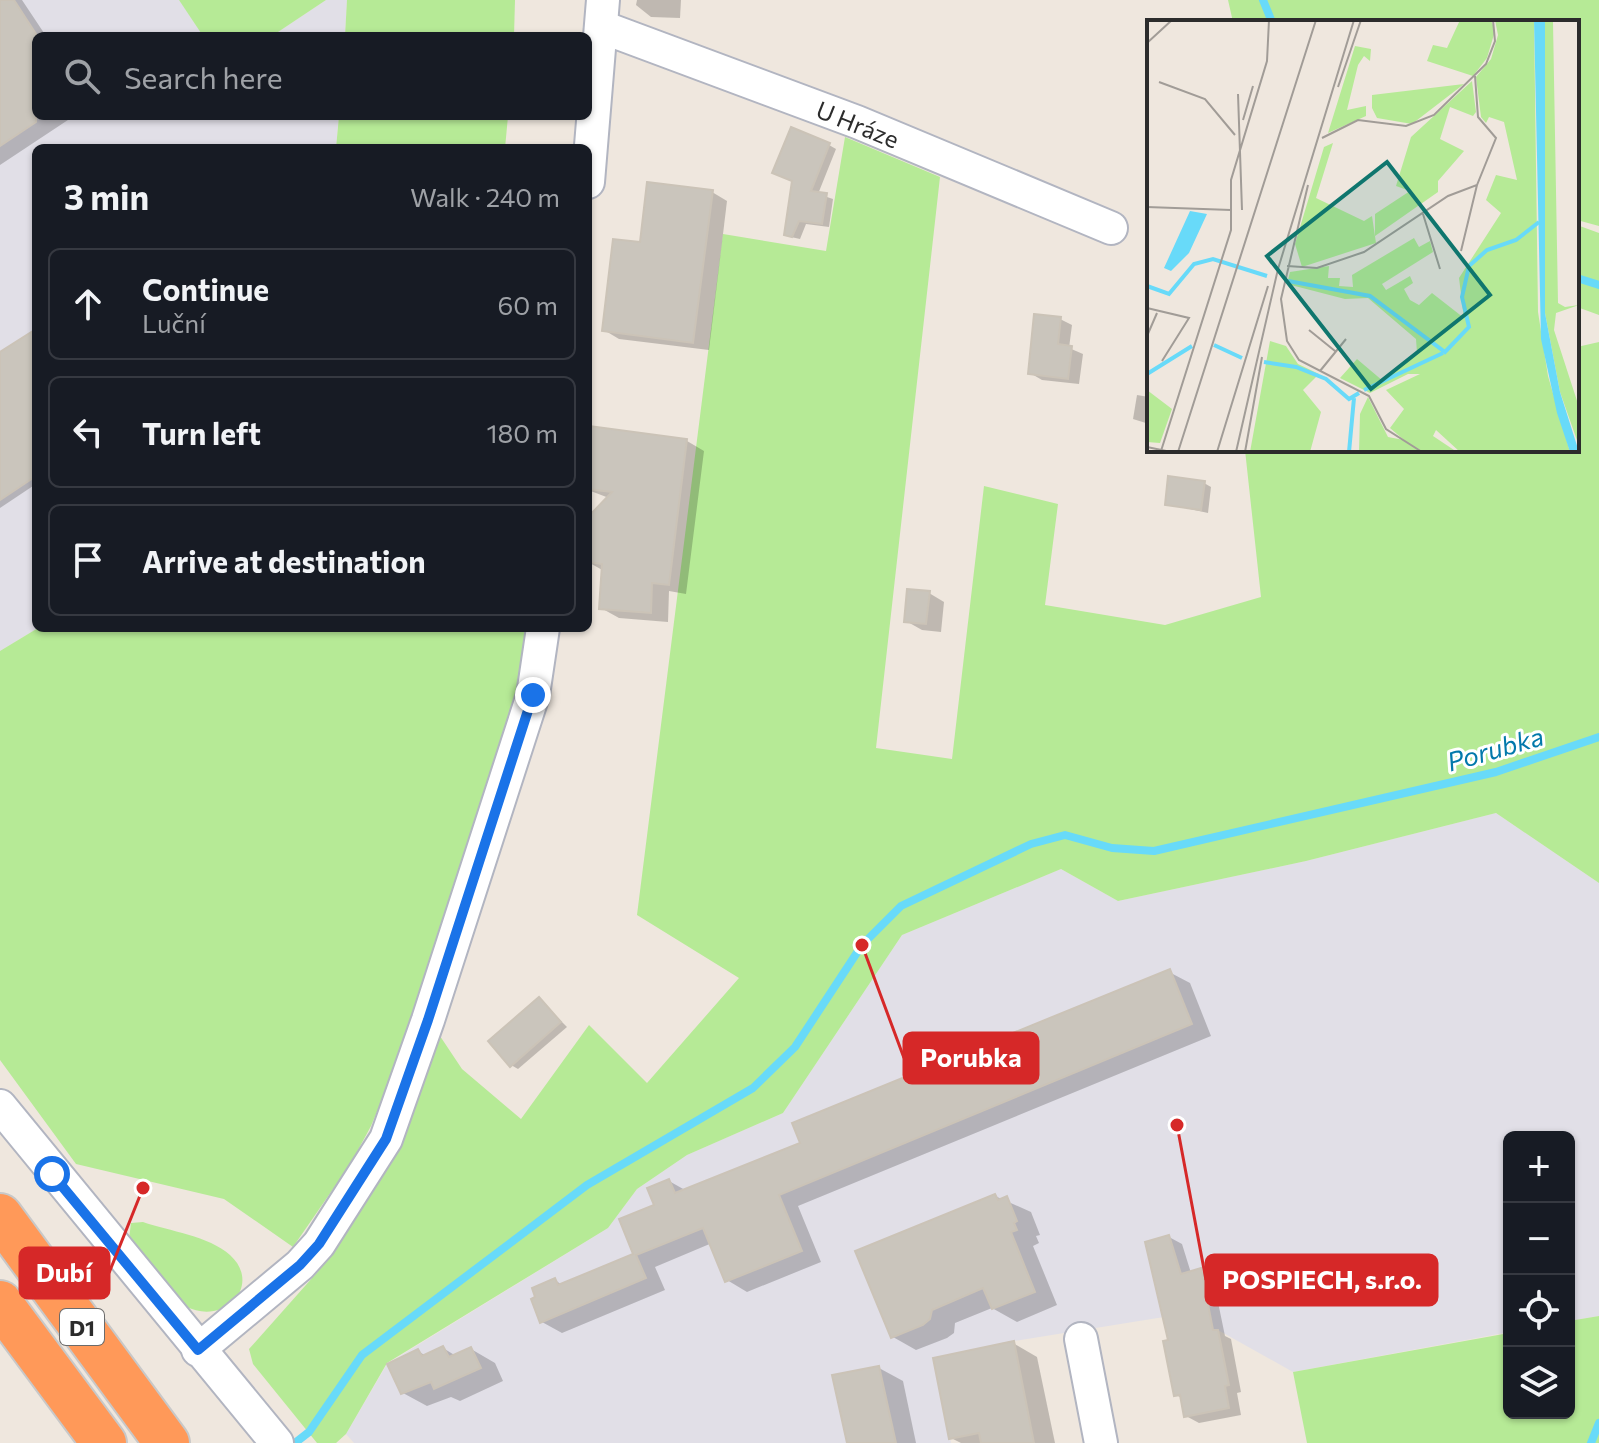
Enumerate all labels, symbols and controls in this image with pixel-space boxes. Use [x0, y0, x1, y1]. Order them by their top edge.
inset map [1147, 20, 1579, 452]
search box [32, 32, 592, 120]
icon: search [60, 54, 104, 98]
text: Search here [124, 58, 283, 95]
street label: U Hráze [812, 94, 904, 154]
text: 3 min [64, 175, 149, 217]
text: Walk · 240 m [410, 181, 560, 212]
text: Continue [142, 270, 269, 307]
icon: ahead [66, 282, 110, 326]
text: 60 m [498, 289, 558, 320]
text: Luční [142, 307, 206, 338]
icon: left [66, 410, 110, 454]
text: Turn left [142, 414, 261, 451]
text: 180 m [486, 417, 558, 448]
icon: arrive [66, 538, 110, 582]
text: Arrive at destination [142, 542, 426, 579]
route end [515, 677, 551, 713]
water label: Porubka [1443, 719, 1547, 777]
callout: Porubka [904, 1033, 1038, 1083]
text: Porubka [920, 1041, 1022, 1072]
map controls [1503, 1131, 1575, 1419]
button: + [1503, 1131, 1575, 1203]
route start [34, 1156, 70, 1192]
button: − [1503, 1203, 1575, 1275]
callout: Dubí [20, 1248, 109, 1298]
callout: POSPIECH, s.r.o. [1206, 1255, 1437, 1305]
text: Dubí [36, 1256, 94, 1287]
text: POSPIECH, s.r.o. [1222, 1263, 1422, 1294]
button: locate [1503, 1275, 1575, 1347]
road number: D1 [60, 1309, 104, 1345]
button: layers [1503, 1347, 1575, 1419]

